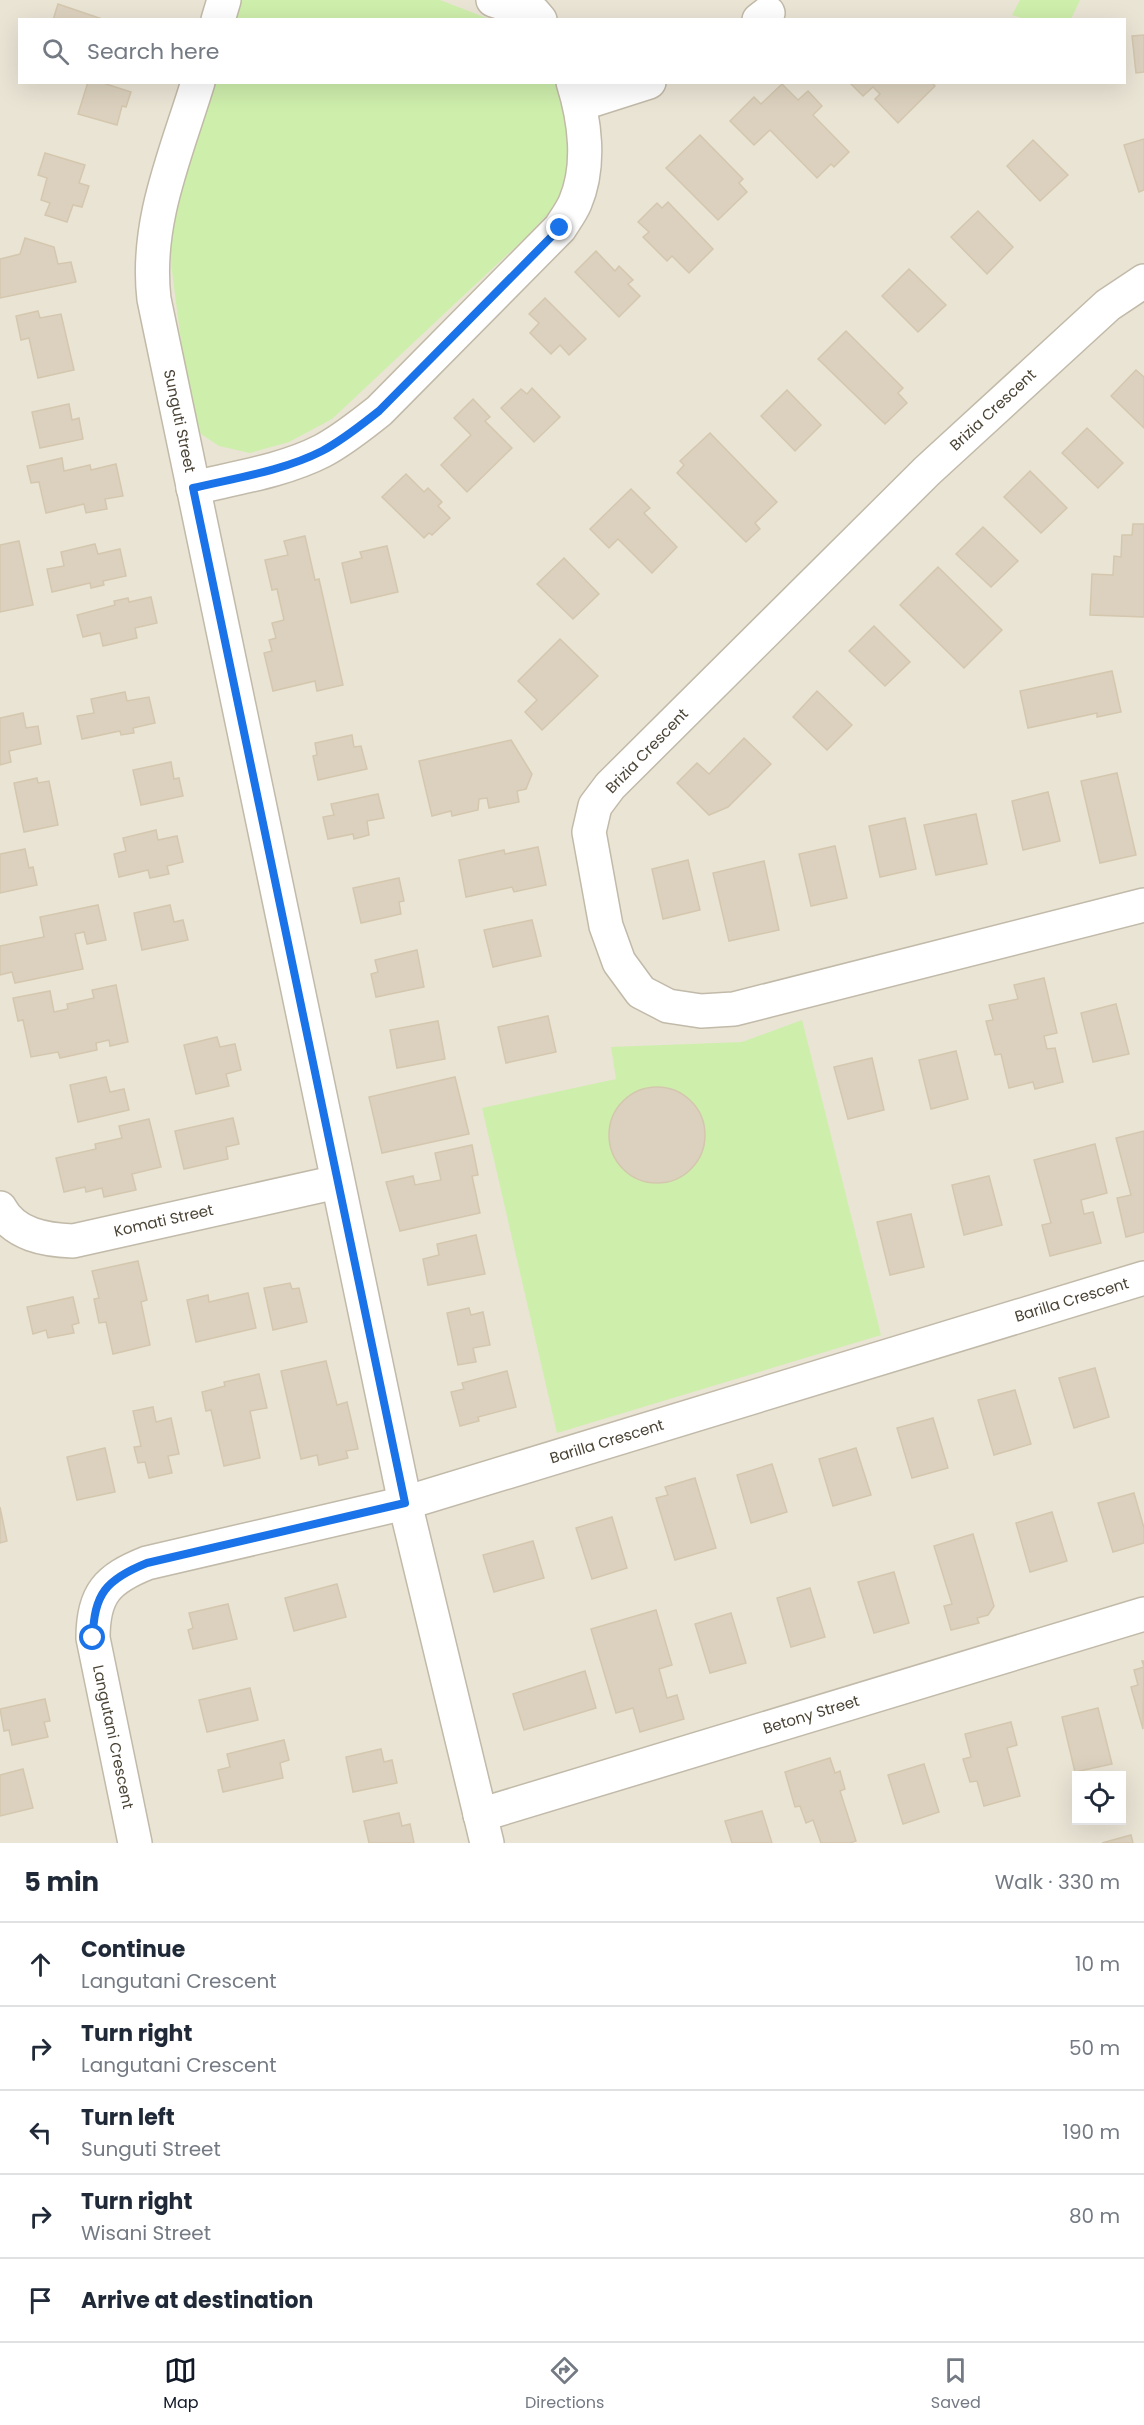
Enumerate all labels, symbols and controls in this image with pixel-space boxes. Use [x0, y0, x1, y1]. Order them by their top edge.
search box [18, 18, 1126, 84]
icon: search [39, 35, 72, 68]
text: Search here [87, 36, 220, 67]
route end [546, 214, 572, 240]
street label: Brizia Crescent [945, 364, 1040, 455]
street label: Sunguti Street [159, 367, 201, 474]
street label: Brizia Crescent [601, 703, 693, 798]
street label: Komati Street [112, 1199, 215, 1242]
street label: Barilla Crescent [1012, 1272, 1131, 1327]
street label: Barilla Crescent [547, 1414, 666, 1468]
route start [79, 1624, 105, 1650]
street label: Langutani Crescent [88, 1663, 139, 1811]
street label: Betony Street [760, 1690, 862, 1739]
map controls [1072, 1771, 1126, 1825]
button: locate [1072, 1771, 1126, 1825]
text: 5 min [24, 1864, 99, 1900]
text: Walk · 330 m [995, 1868, 1120, 1896]
text: Continue [81, 1934, 185, 1965]
icon: ahead [24, 1948, 57, 1981]
text: 10 m [1075, 1950, 1120, 1978]
text: Langutani Crescent [81, 1967, 277, 1995]
text: Turn right [81, 2018, 192, 2049]
icon: right [24, 2032, 57, 2065]
text: 50 m [1069, 2034, 1120, 2062]
text: Langutani Crescent [81, 2051, 277, 2079]
text: Turn left [81, 2102, 175, 2133]
icon: left [24, 2116, 57, 2149]
text: 190 m [1063, 2118, 1120, 2146]
text: Sunguti Street [81, 2135, 221, 2163]
text: Turn right [81, 2186, 192, 2217]
icon: right [24, 2200, 57, 2233]
text: 80 m [1069, 2202, 1120, 2230]
text: Wisani Street [81, 2219, 211, 2247]
icon: arrive [24, 2284, 57, 2317]
text: Arrive at destination [81, 2285, 313, 2316]
tab: Map [163, 2354, 199, 2415]
tab: Directions [525, 2354, 604, 2415]
tab: Saved [931, 2354, 981, 2415]

